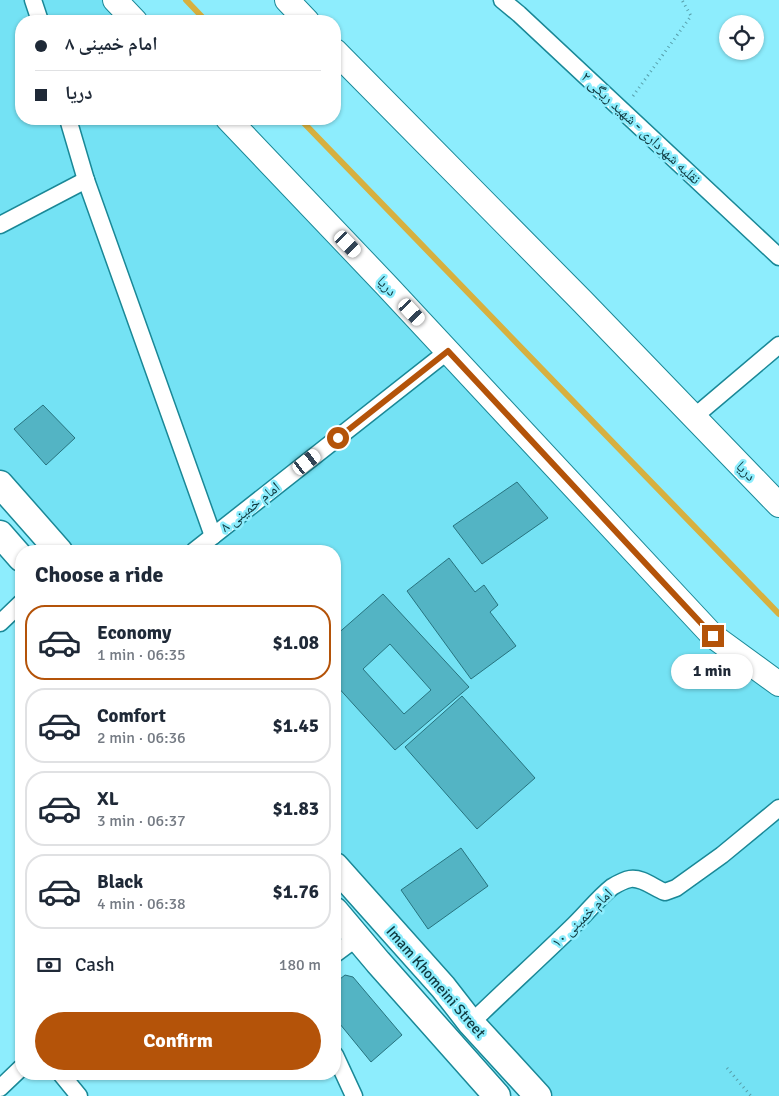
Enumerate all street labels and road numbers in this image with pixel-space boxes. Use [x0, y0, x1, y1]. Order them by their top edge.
street label: نقلیه شهرداری - شهید ریگی ۲ [577, 68, 705, 189]
street label: دریا [373, 272, 401, 300]
street label: دریا [732, 457, 760, 485]
street label: امام خمینی ۸ [217, 478, 284, 537]
street label: امام خمینی ۱۰ [548, 885, 617, 952]
street label: Imam Khomeini Street [383, 922, 489, 1042]

